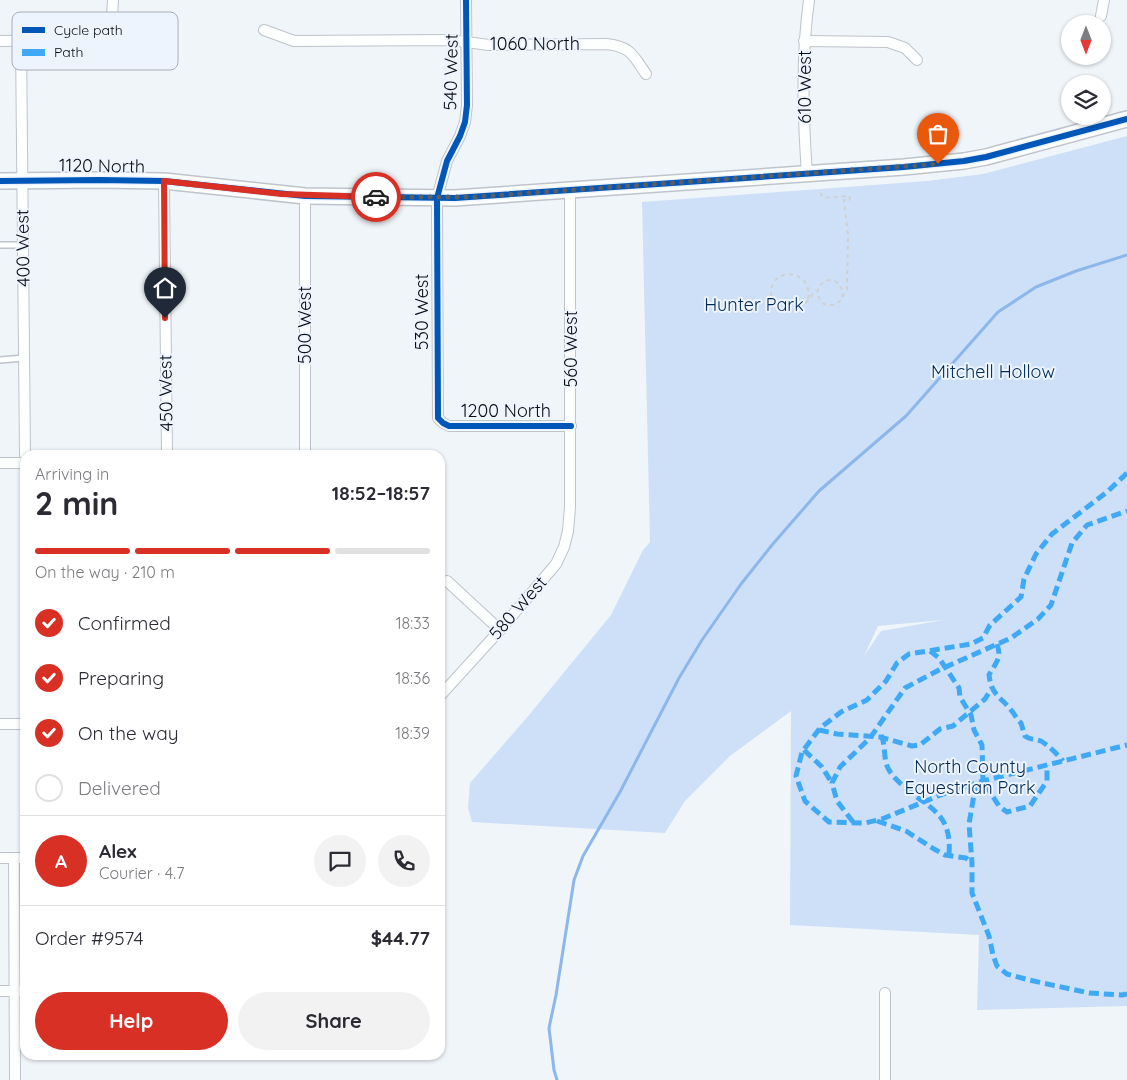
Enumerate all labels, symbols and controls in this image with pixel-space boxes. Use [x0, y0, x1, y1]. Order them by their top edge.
legend [12, 12, 178, 70]
north arrow [1061, 15, 1111, 65]
map controls [1061, 15, 1111, 125]
text: Cycle path [54, 21, 123, 39]
street label: 1060 North [490, 32, 580, 55]
street label: 540 West [438, 33, 463, 111]
text: Path [54, 43, 83, 61]
street label: 610 West [793, 50, 816, 124]
button: layers [1061, 75, 1111, 125]
pin [917, 113, 959, 164]
icon: bag [924, 120, 952, 148]
street label: 1120 North [59, 153, 145, 178]
courier [351, 172, 401, 222]
icon: car [362, 183, 390, 211]
street label: 400 West [10, 209, 35, 287]
pin [144, 267, 186, 318]
icon: home [151, 274, 179, 302]
street label: 530 West [410, 274, 433, 350]
street label: 500 West [293, 286, 316, 364]
park label: Hunter Park [704, 293, 804, 316]
street label: 560 West [559, 311, 582, 387]
street label: 450 West [153, 354, 178, 432]
park label: Mitchell Hollow [931, 360, 1055, 383]
street label: 1200 North [461, 399, 551, 422]
text: Arriving in [35, 464, 109, 484]
text: 18:52–18:57 [332, 481, 430, 505]
text: 2 min [35, 483, 118, 523]
text: On the way · 210 m [35, 562, 175, 582]
street label: 580 West [484, 571, 552, 644]
icon: check [35, 609, 63, 637]
text: Confirmed [78, 611, 171, 635]
text: 18:33 [396, 613, 430, 633]
icon: check [35, 664, 63, 692]
text: Preparing [78, 666, 164, 690]
text: 18:36 [395, 668, 430, 688]
icon: check [35, 719, 63, 747]
text: On the way [78, 721, 179, 745]
text: 18:39 [395, 723, 430, 743]
park label: North County Equestrian Park [904, 755, 1036, 799]
text: Delivered [78, 776, 161, 800]
button: chat [314, 835, 366, 887]
button: phone [378, 835, 430, 887]
text: Alex [99, 839, 137, 863]
text: A [55, 849, 67, 873]
text: Courier · 4.7 [99, 863, 184, 883]
text: Order #9574 [35, 926, 144, 950]
text: $44.77 [371, 926, 430, 950]
button: Help [35, 992, 228, 1050]
button: Share [238, 992, 430, 1050]

